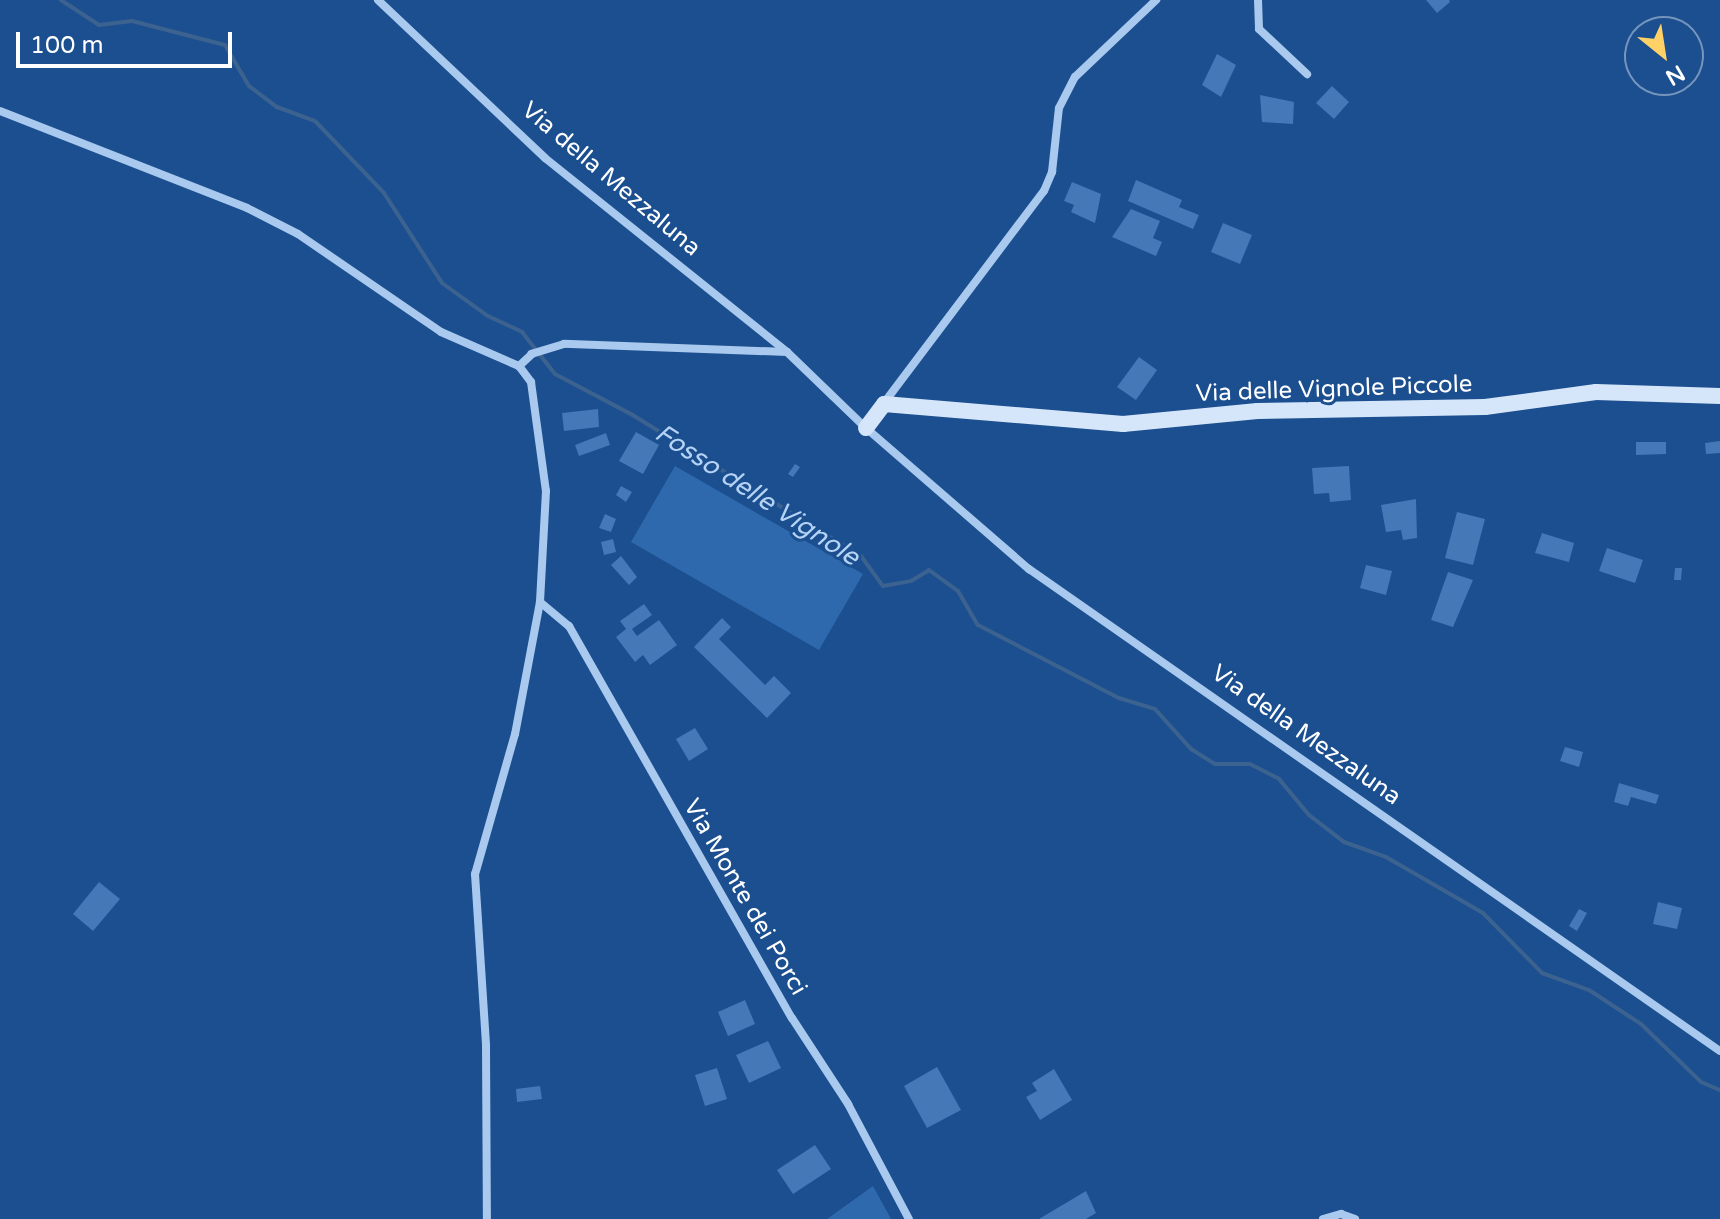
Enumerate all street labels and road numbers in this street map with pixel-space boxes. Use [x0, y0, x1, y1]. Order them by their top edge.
street label: Via della Mezzaluna [516, 96, 706, 262]
street label: Via delle Vignole Piccole [1195, 370, 1473, 408]
street label: Via della Mezzaluna [1206, 659, 1406, 811]
street label: Via Monte dei Porci [677, 794, 813, 1000]

